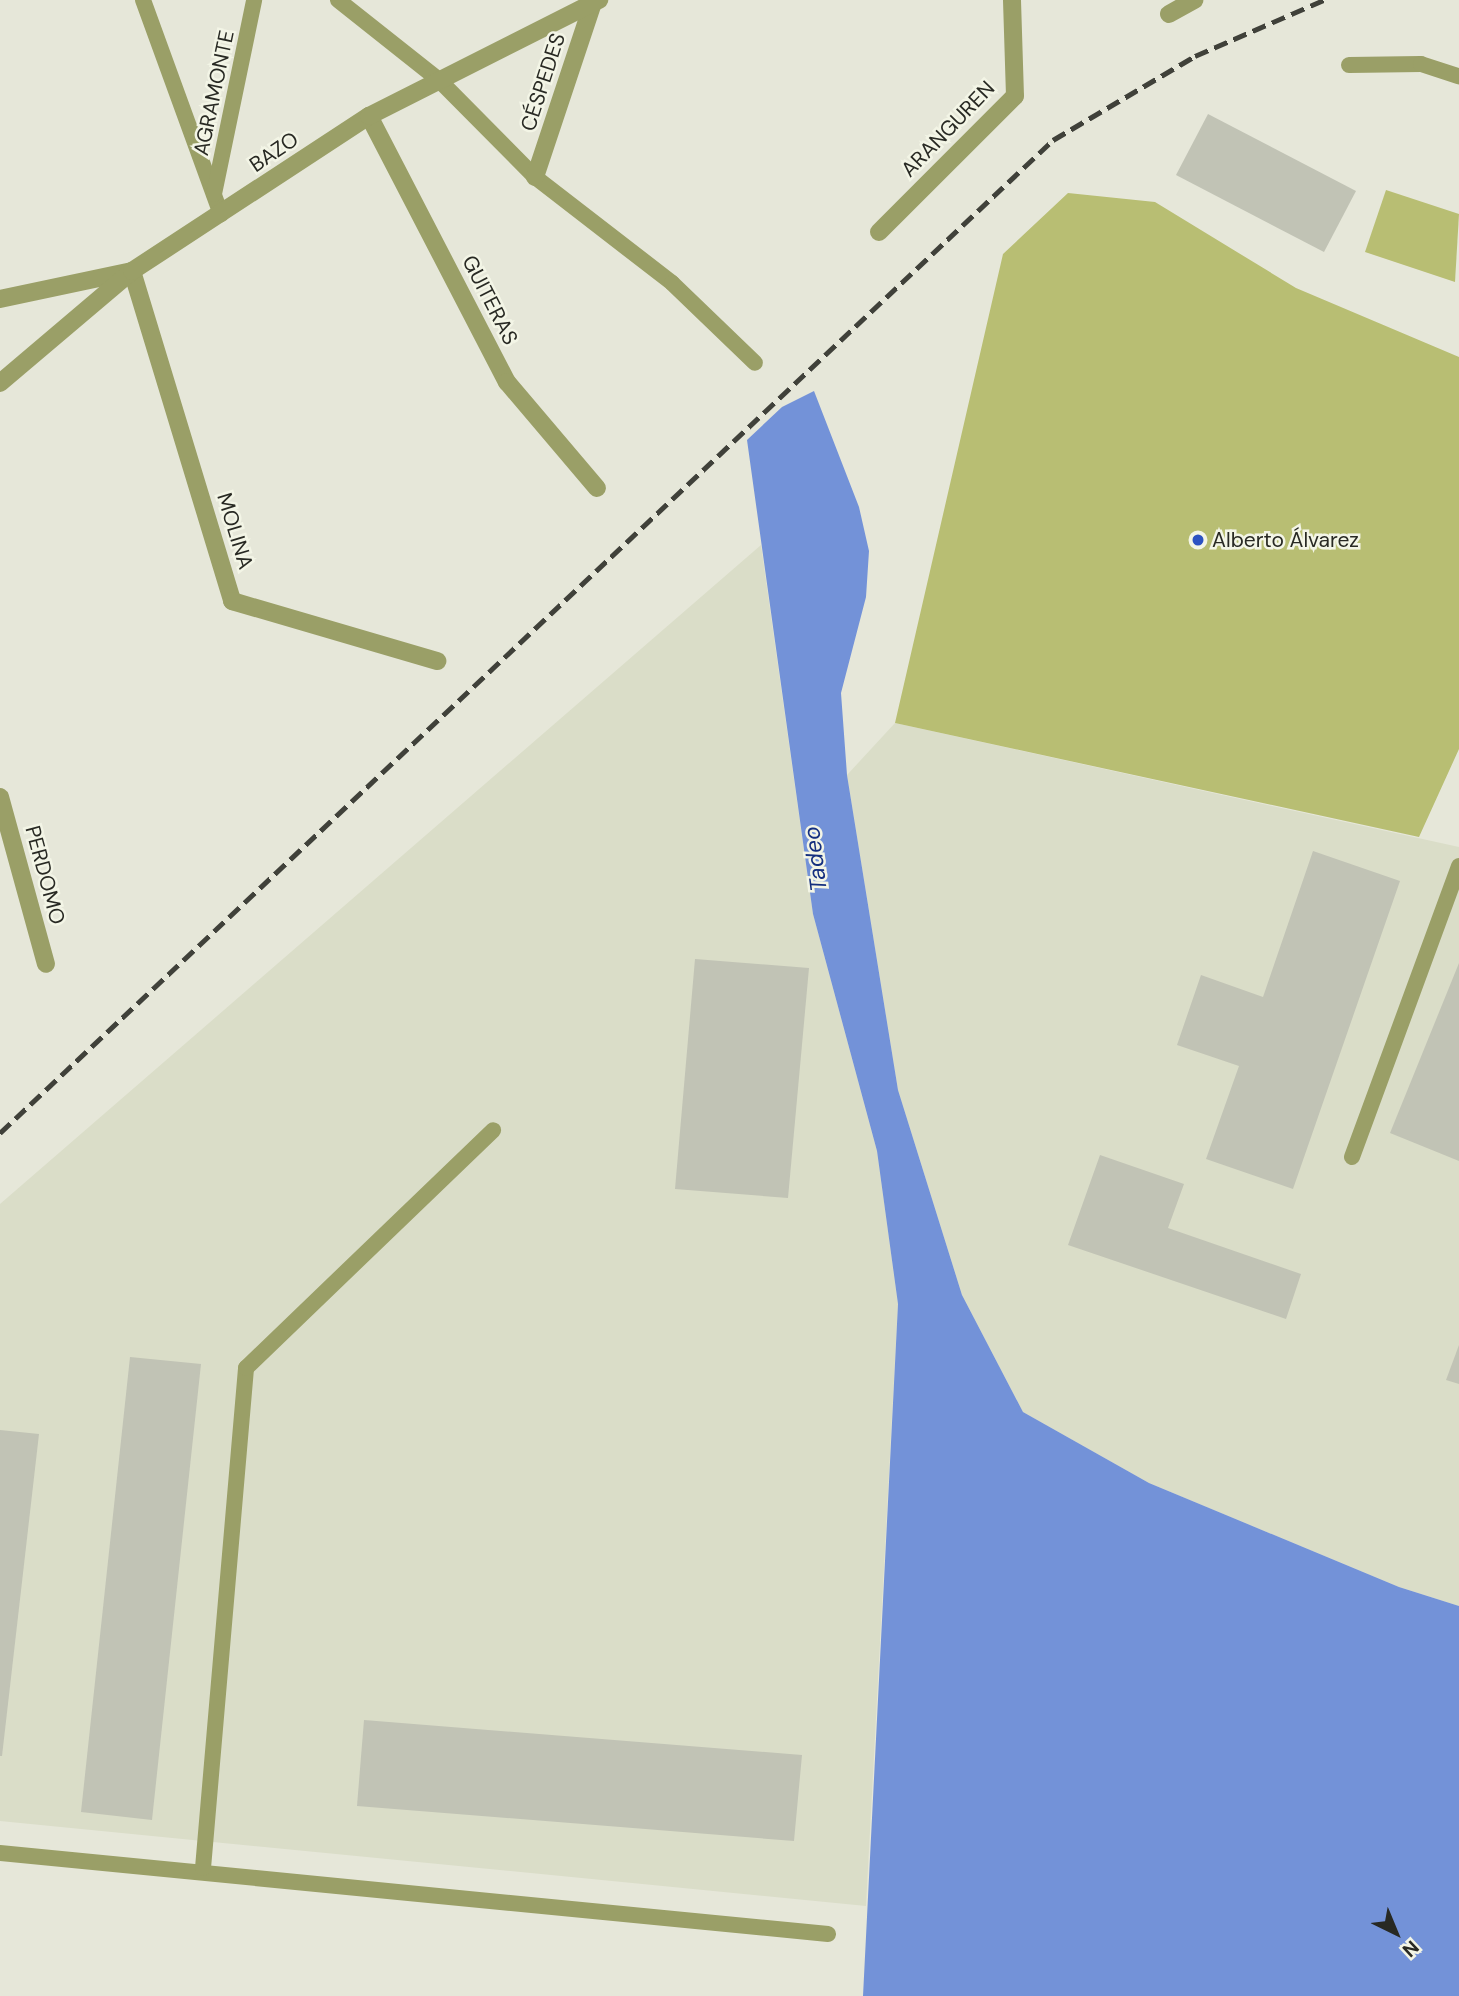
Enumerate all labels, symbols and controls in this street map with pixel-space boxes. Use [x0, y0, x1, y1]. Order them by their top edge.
street label: AGRAMONTE [188, 28, 240, 158]
street label: CÉSPEDES [515, 30, 571, 134]
street label: ARANGUREN [896, 76, 1000, 182]
street label: BAZO [245, 127, 303, 177]
street label: GUITERAS [457, 251, 523, 349]
street label: MOLINA [211, 490, 259, 572]
place label: Alberto Álvarez [1212, 527, 1359, 553]
marker: Alberto Álvarez [1190, 532, 1206, 548]
street label: PERDOMO [20, 823, 70, 927]
water label: Tadeo [797, 825, 833, 893]
north arrow [1361, 1898, 1431, 1968]
text: N [1397, 1935, 1424, 1963]

